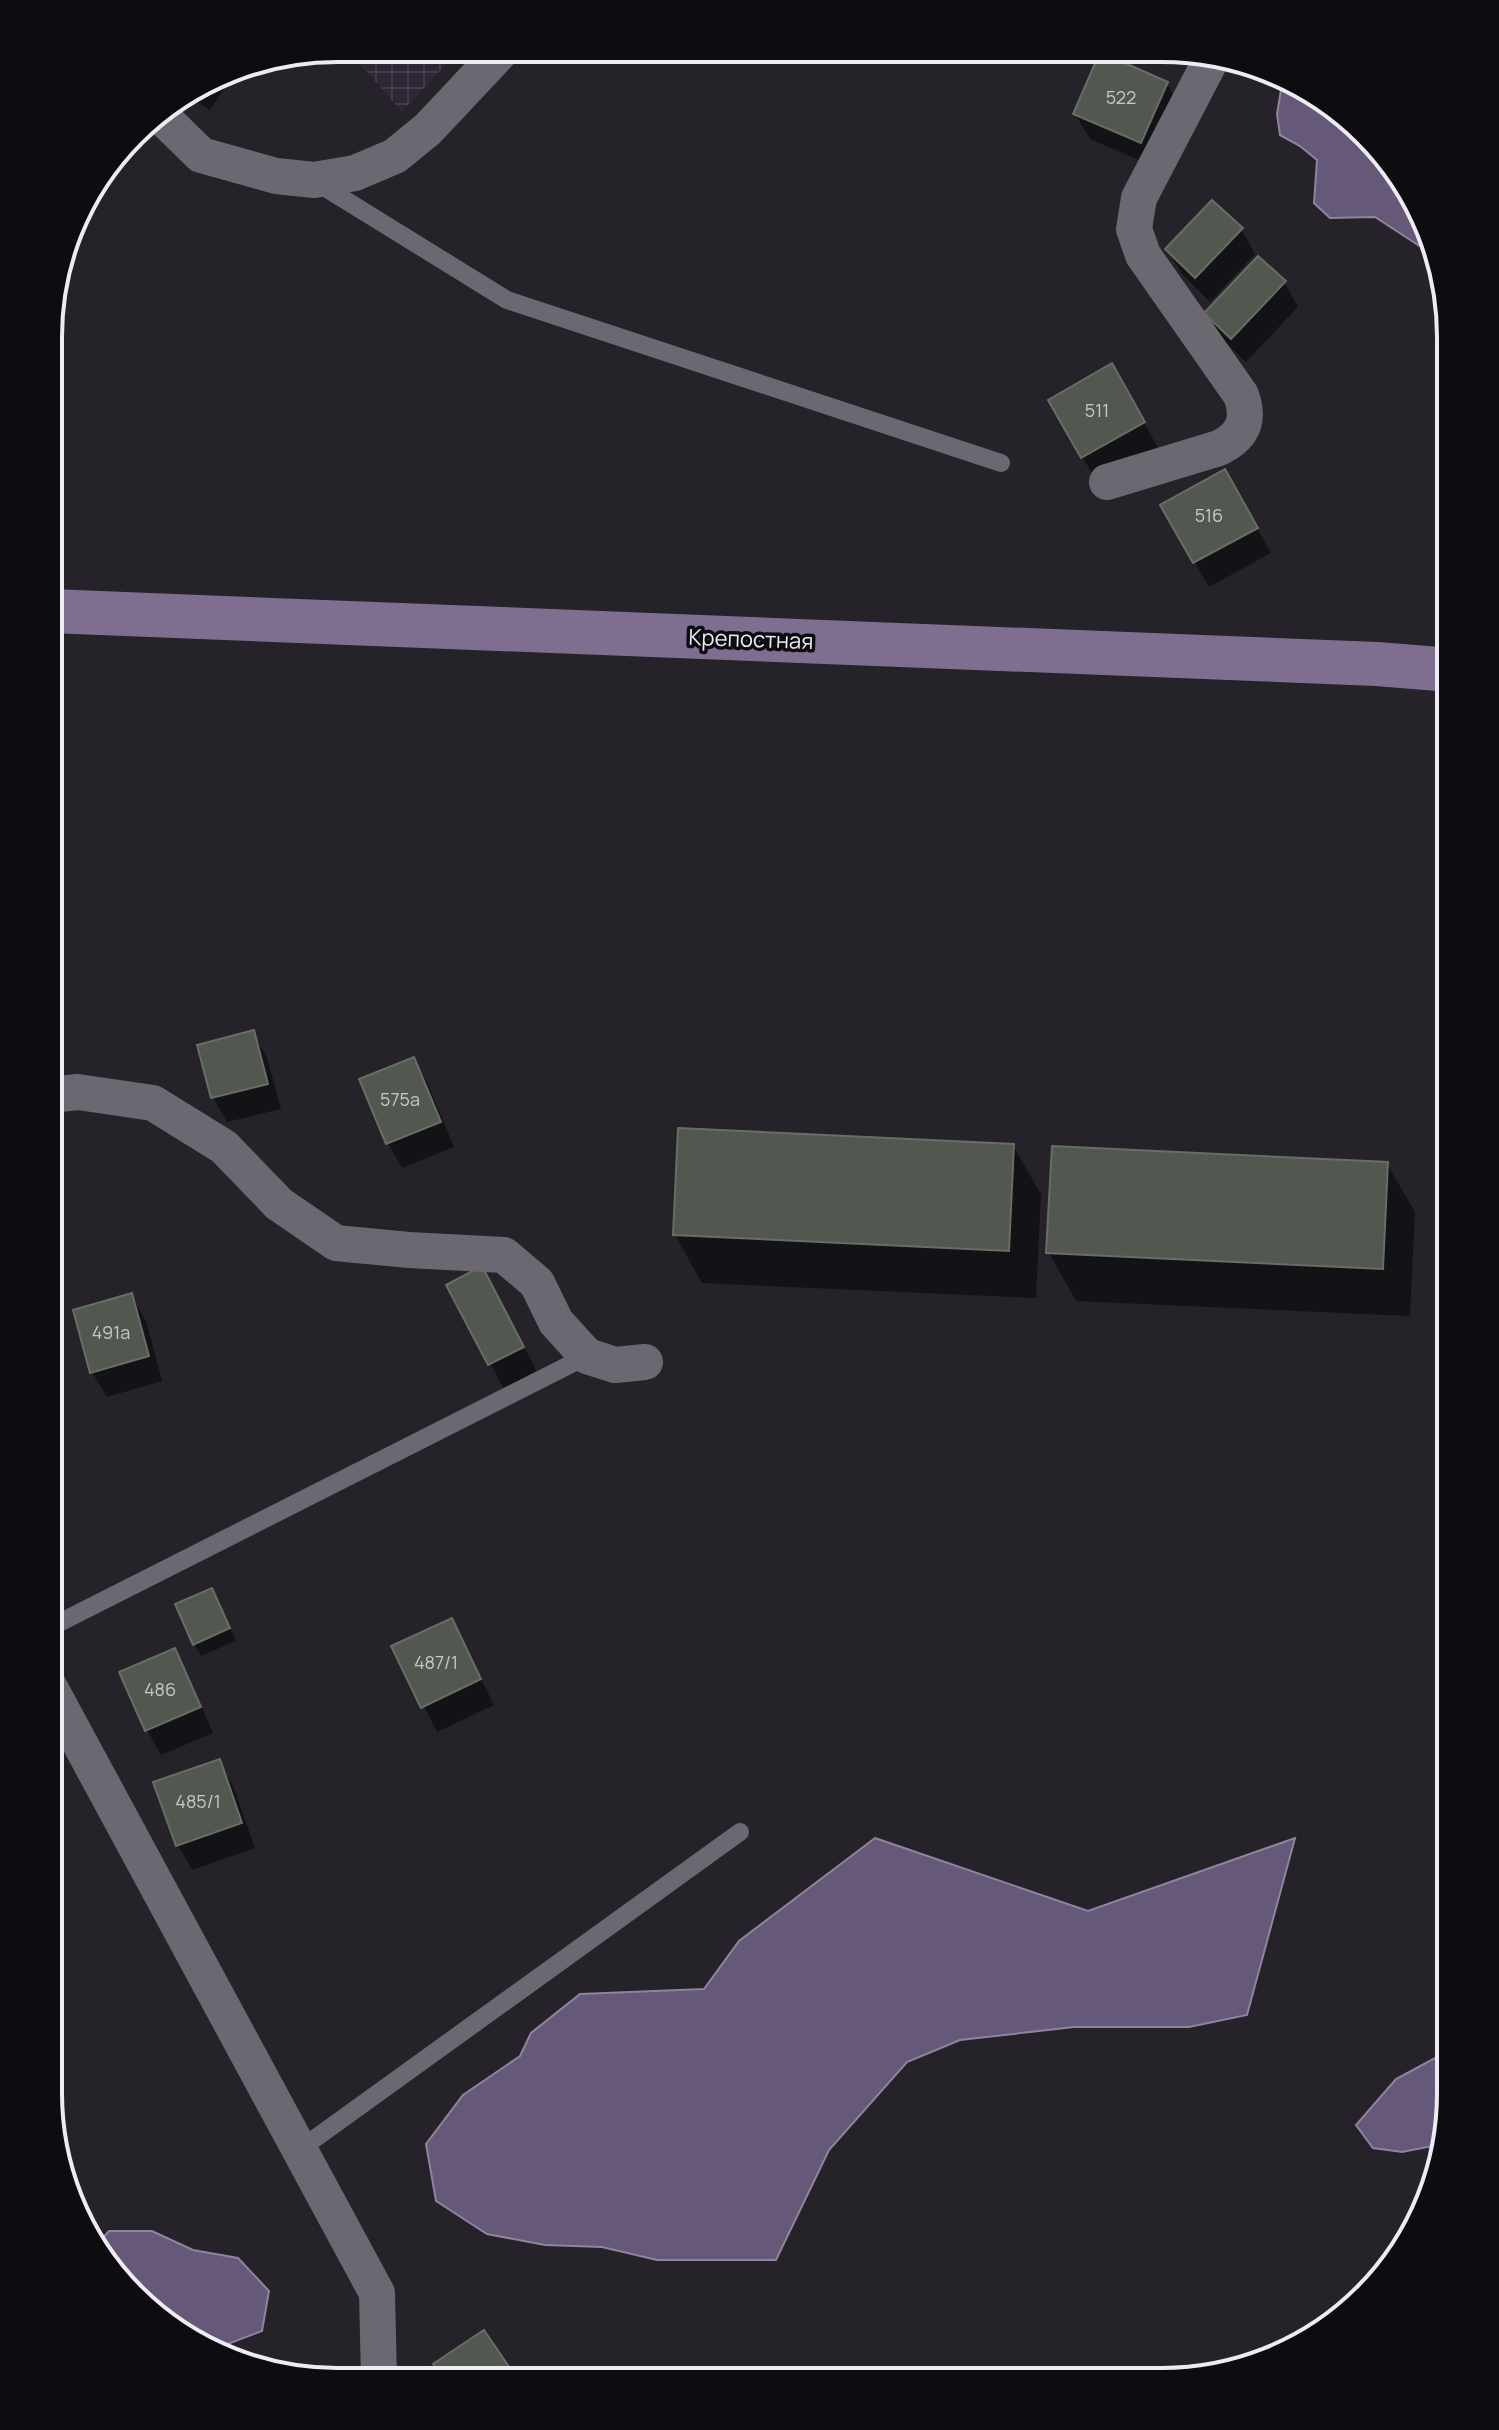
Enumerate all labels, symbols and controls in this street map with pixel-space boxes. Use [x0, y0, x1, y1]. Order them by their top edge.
house number: 522 [1106, 85, 1136, 109]
house number: 511 [1085, 398, 1109, 422]
house number: 516 [1195, 503, 1223, 527]
street label: Крепостная [688, 622, 814, 656]
house number: 575а [380, 1087, 420, 1111]
house number: 491а [92, 1320, 130, 1344]
house number: 487/1 [414, 1650, 458, 1674]
house number: 486 [144, 1677, 176, 1701]
house number: 485/1 [175, 1789, 221, 1813]

